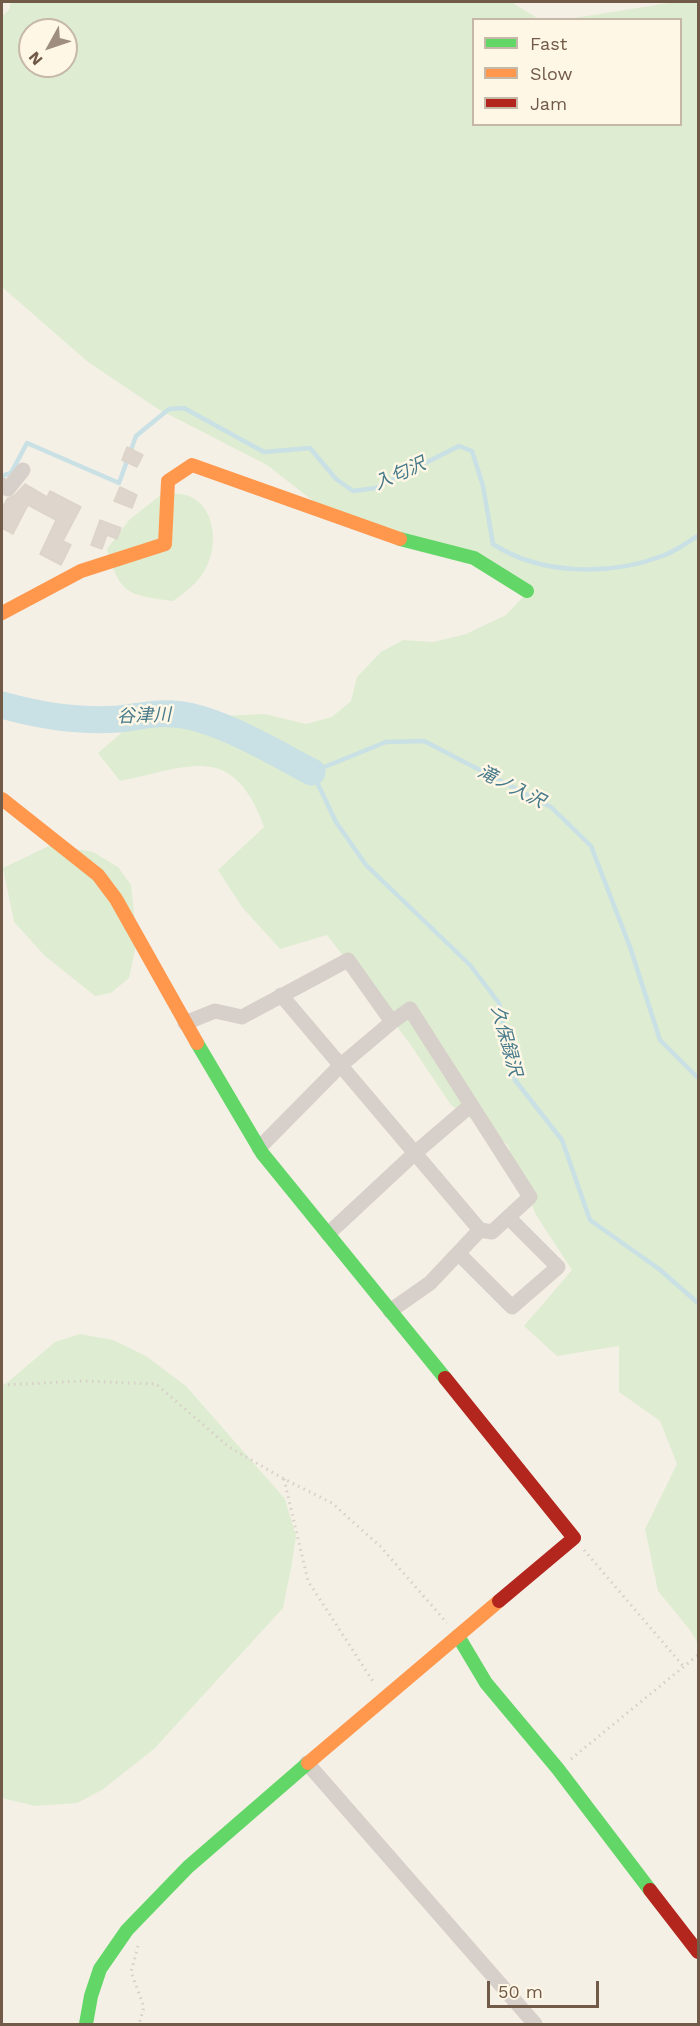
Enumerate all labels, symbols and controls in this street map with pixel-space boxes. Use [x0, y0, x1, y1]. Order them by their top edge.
north arrow [18, 18, 78, 78]
legend [472, 18, 682, 126]
text: Fast [530, 33, 567, 54]
text: N [24, 48, 46, 69]
text: Slow [530, 63, 573, 84]
text: Jam [530, 93, 567, 114]
water label: 入匂沢 [371, 453, 429, 495]
water label: 谷津川 [117, 704, 171, 728]
water label: 滝ノ入沢 [474, 761, 548, 813]
water label: 久保録沢 [486, 1003, 526, 1079]
scale bar [490, 1969, 602, 2007]
text: 50 m [498, 1981, 543, 2002]

